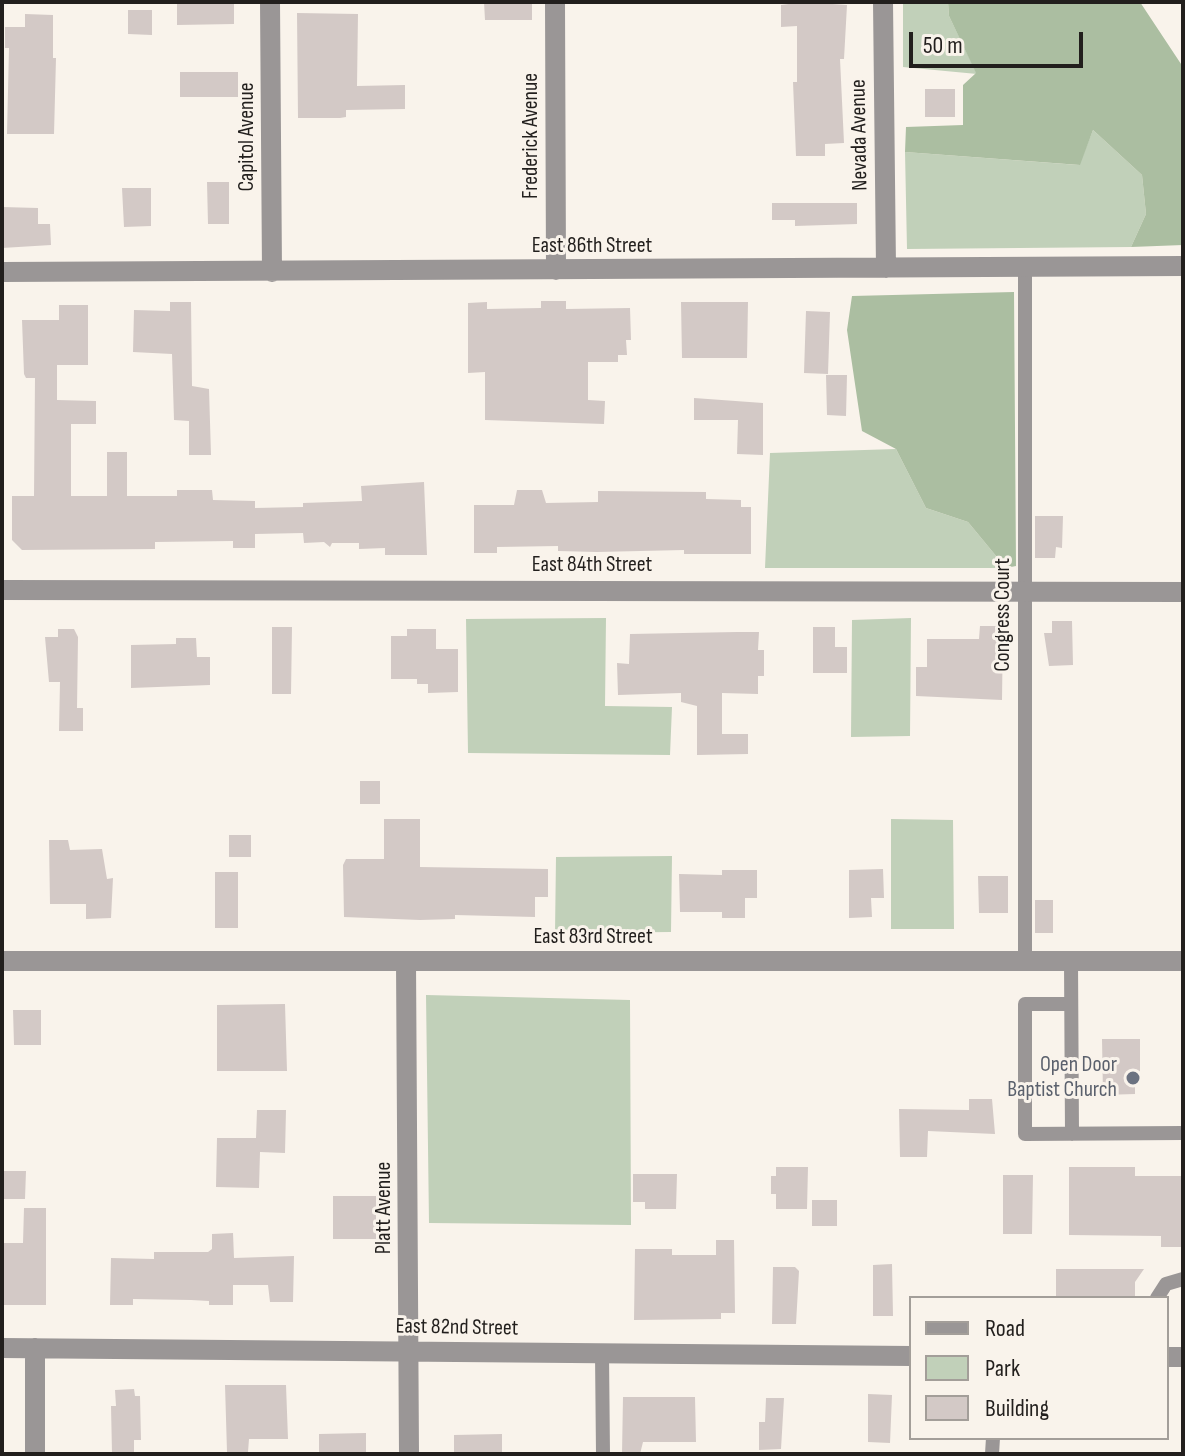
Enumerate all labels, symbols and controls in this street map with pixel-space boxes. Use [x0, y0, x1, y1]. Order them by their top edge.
scale bar [913, 16, 1087, 66]
text: 50 m [923, 31, 963, 60]
street label: Frederick Avenue [518, 73, 544, 199]
street label: Nevada Avenue [846, 79, 874, 191]
street label: Capitol Avenue [234, 82, 260, 192]
street label: East 86th Street [532, 233, 652, 259]
street label: East 84th Street [532, 552, 652, 578]
street label: Congress Court [990, 558, 1016, 672]
street label: East 83rd Street [533, 924, 653, 950]
place label: Open Door Baptist Church [1007, 1052, 1117, 1104]
marker: Open Door Baptist Church [1124, 1069, 1142, 1087]
street label: Platt Avenue [371, 1162, 397, 1254]
legend [909, 1296, 1169, 1440]
street label: East 82nd Street [395, 1314, 519, 1342]
text: Road [985, 1314, 1025, 1343]
text: Park [985, 1354, 1020, 1383]
text: Building [985, 1394, 1049, 1423]

